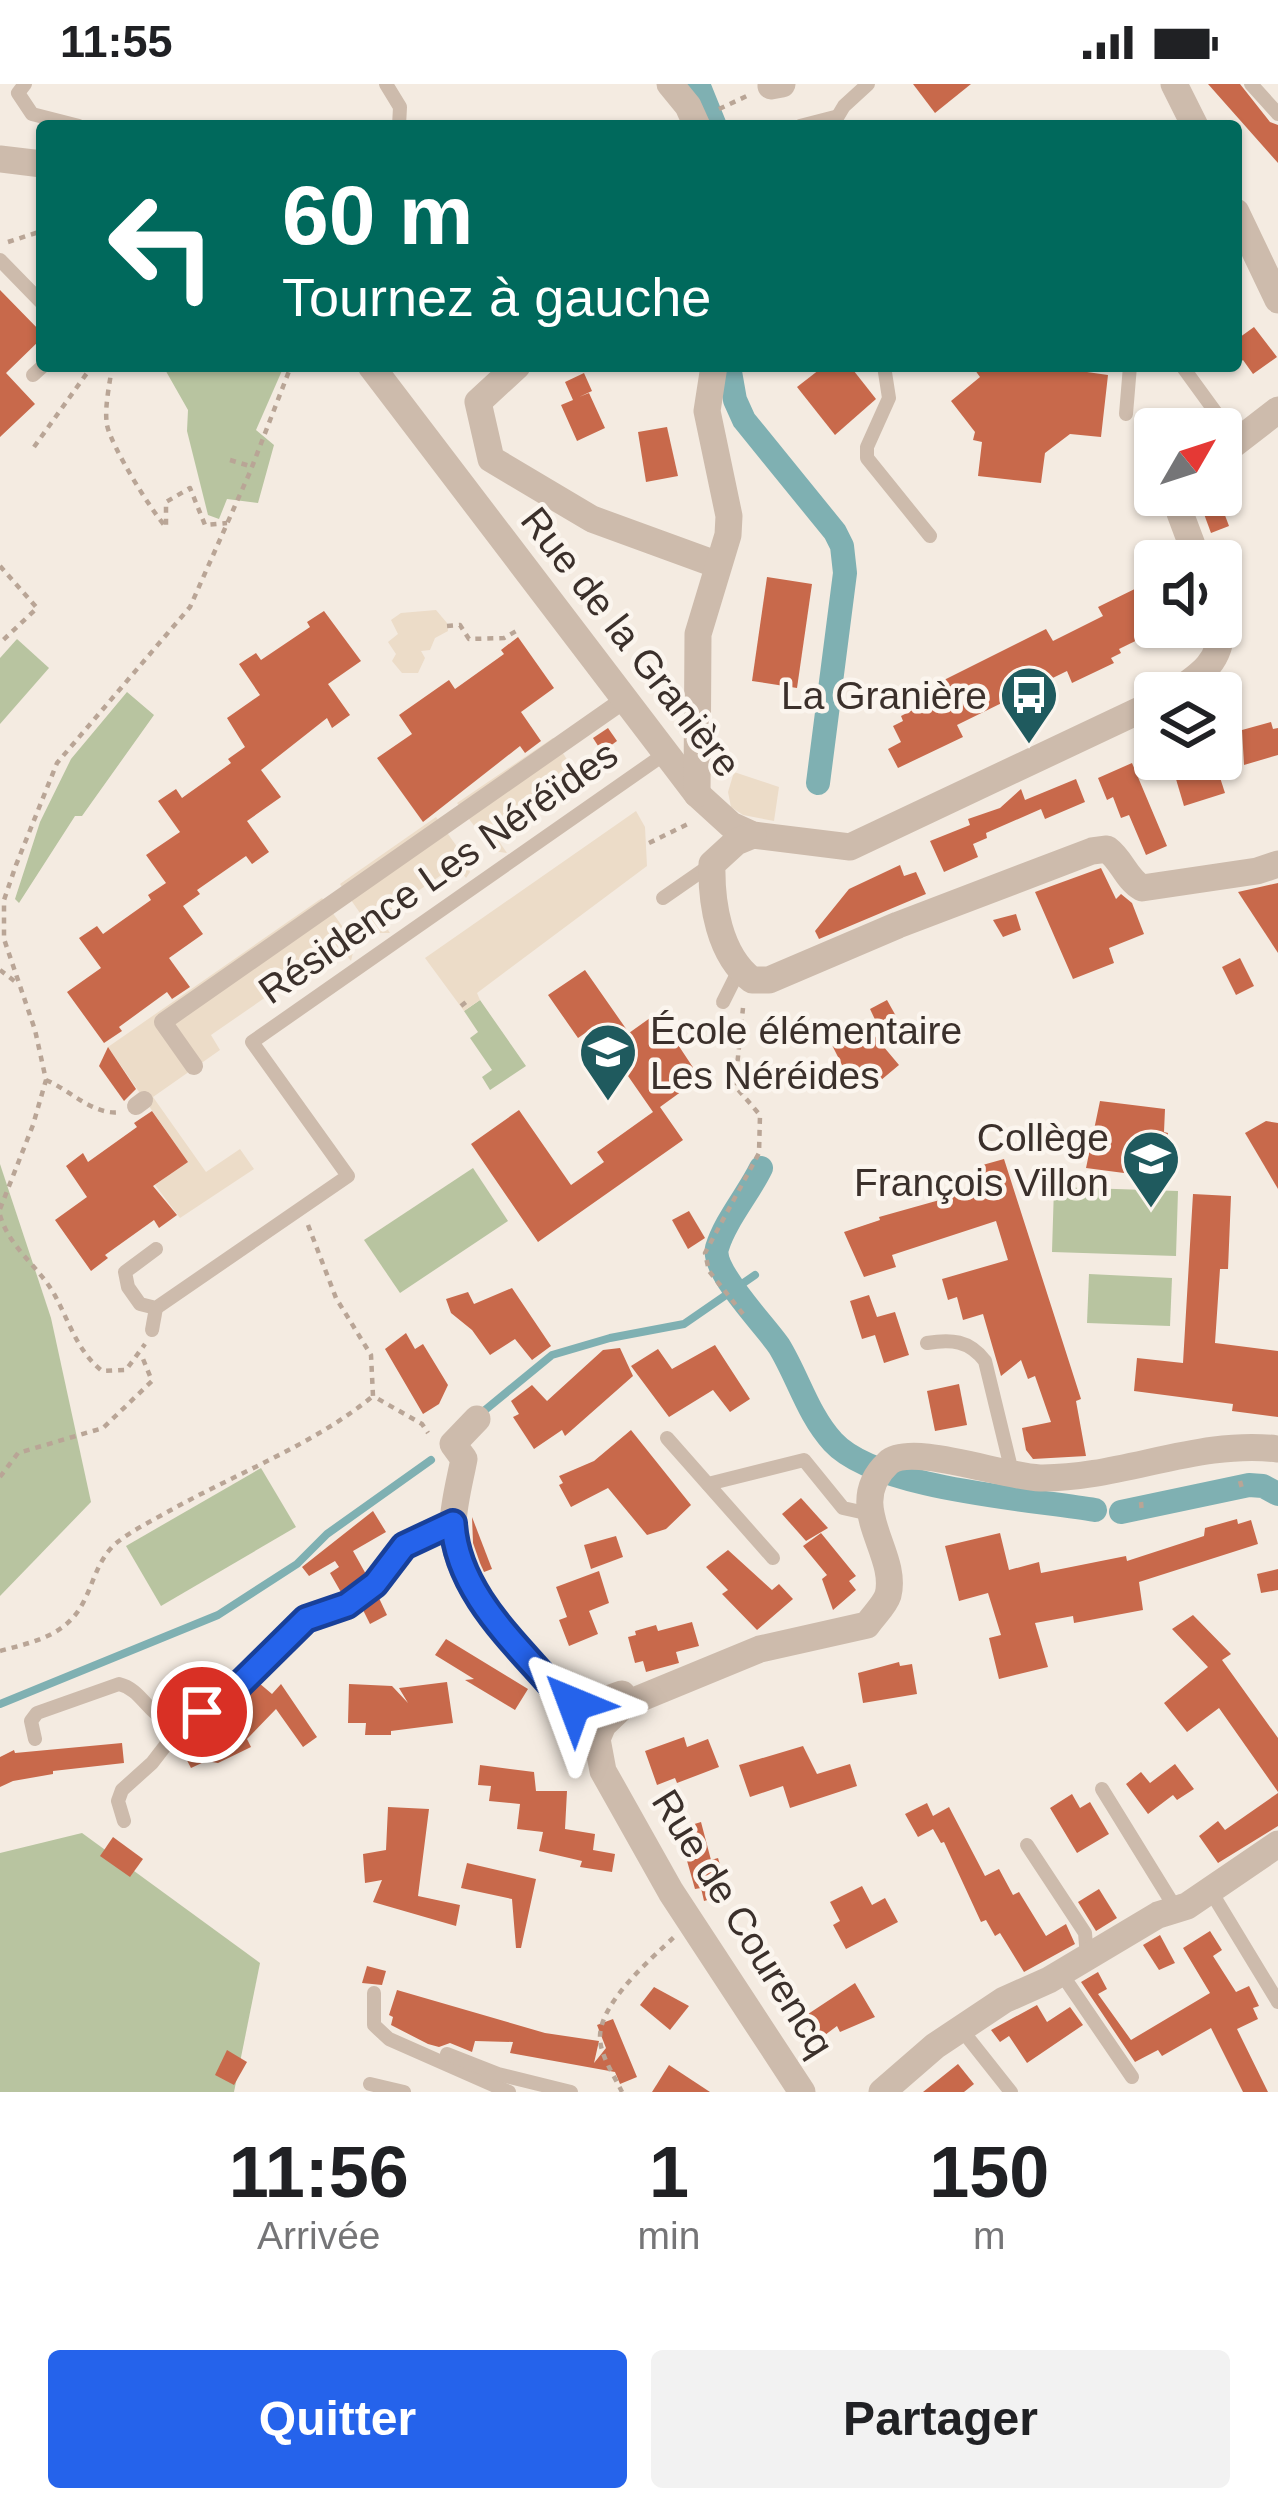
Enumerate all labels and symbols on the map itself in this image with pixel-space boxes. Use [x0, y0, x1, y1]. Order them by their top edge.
north arrow [1134, 408, 1242, 516]
street label: Rue de la Granière [513, 499, 749, 785]
bus stop icon: La Granière [998, 664, 1060, 746]
place label: La Granière [781, 674, 987, 717]
street label: Résidence Les Néréïdes [251, 732, 625, 1012]
place label: École élémentaire Les Néréides [650, 1009, 962, 1097]
school or university icon: École élémentaire Les Néréides [577, 1021, 639, 1103]
place label: Collège François Villon [854, 1116, 1109, 1204]
school or university icon: Collège François Villon [1120, 1128, 1182, 1210]
position arrow [511, 1641, 637, 1767]
pin [151, 1661, 253, 1763]
street label: Rue de Courencq [644, 1782, 842, 2064]

